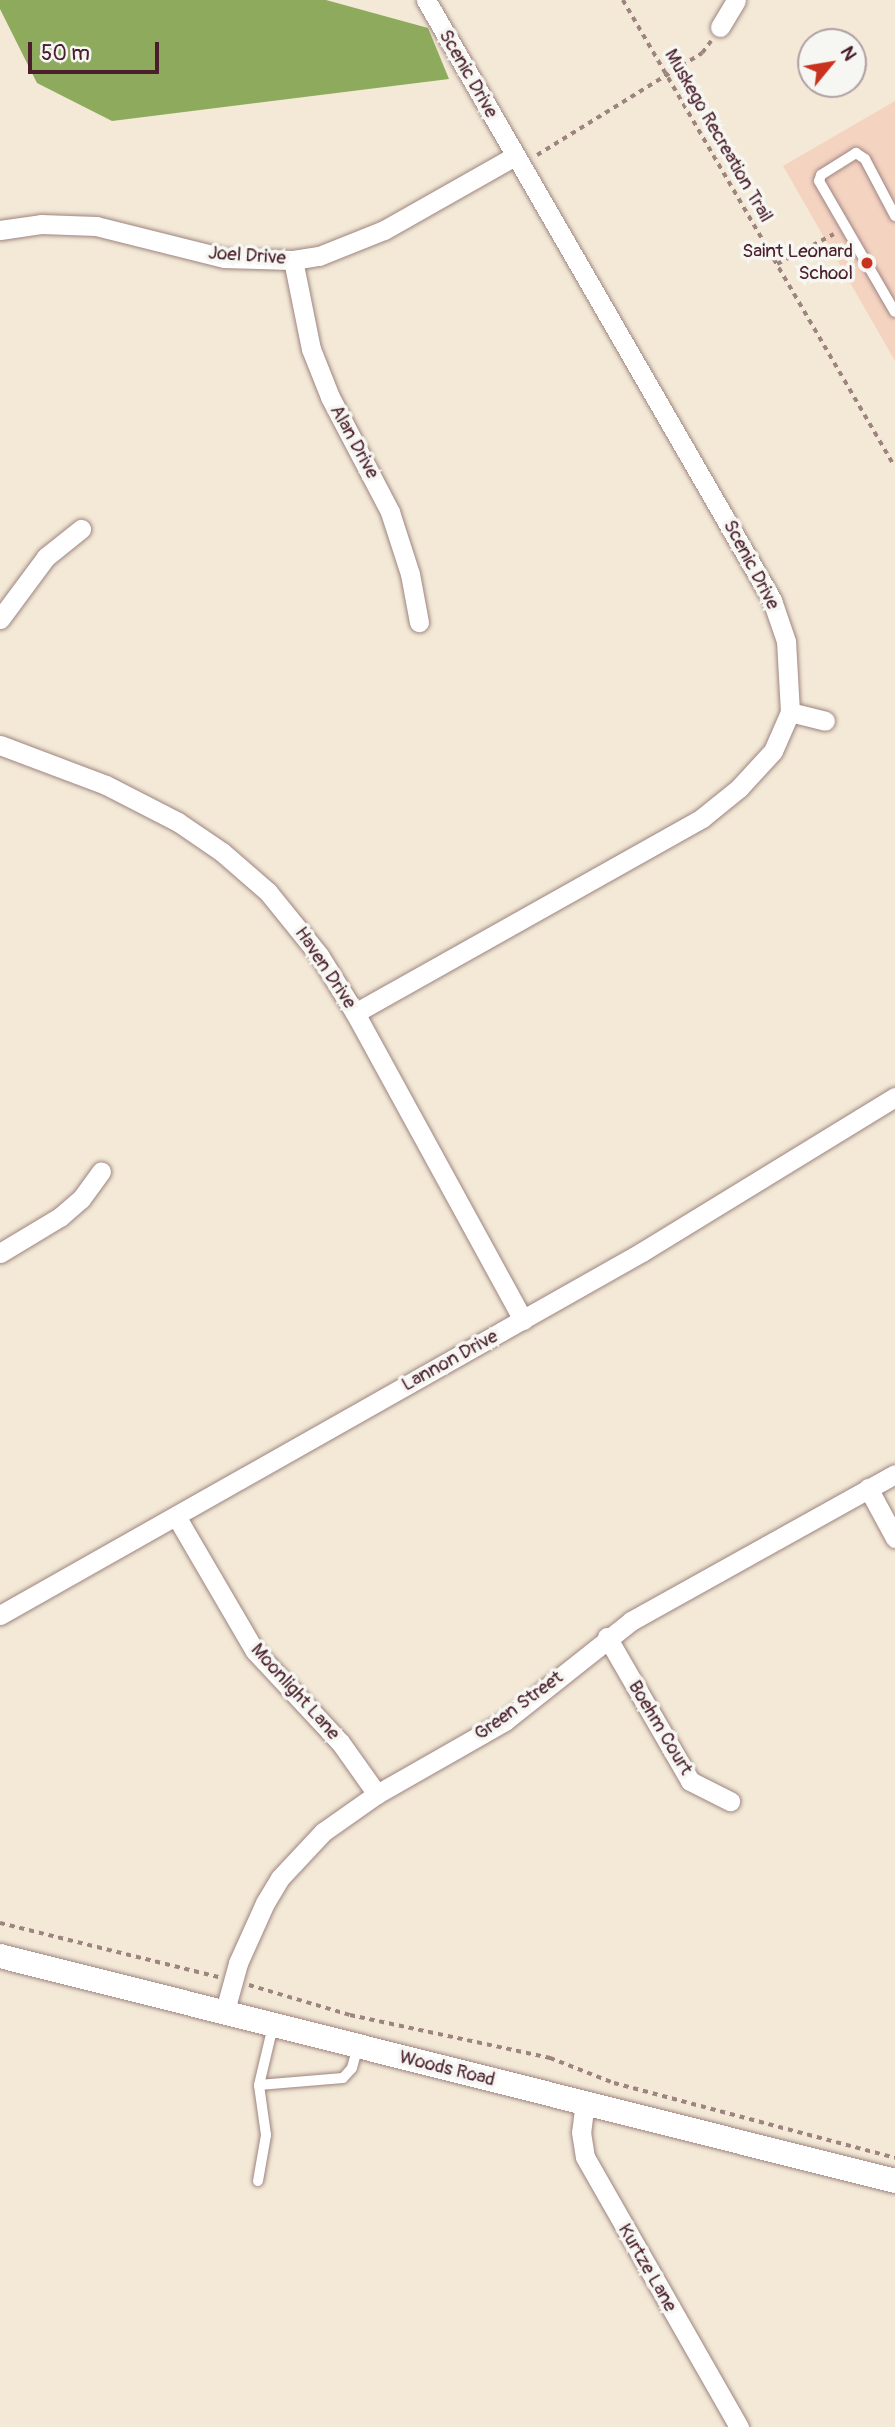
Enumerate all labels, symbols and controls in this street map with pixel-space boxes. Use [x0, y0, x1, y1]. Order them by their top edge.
street label: Scenic Drive [434, 26, 502, 122]
scale bar [32, 28, 163, 72]
north arrow [797, 28, 867, 98]
text: 50 m [41, 40, 90, 67]
text: N [835, 42, 862, 65]
street label: Muskego Recreation Trail [659, 45, 777, 227]
place label: Saint Leonard School [742, 241, 853, 285]
street label: Joel Drive [207, 242, 287, 270]
marker: Saint Leonard School [859, 255, 875, 271]
street label: Alan Drive [325, 401, 383, 483]
street label: Scenic Drive [718, 516, 784, 614]
street label: Haven Drive [289, 923, 361, 1013]
street label: Lannon Drive [398, 1325, 502, 1397]
street label: Moonlight Lane [246, 1639, 344, 1745]
street label: Green Street [470, 1666, 568, 1746]
street label: Boehm Court [623, 1677, 697, 1779]
street label: Woods Road [397, 2046, 497, 2092]
street label: Kurtze Lane [613, 2220, 681, 2316]

